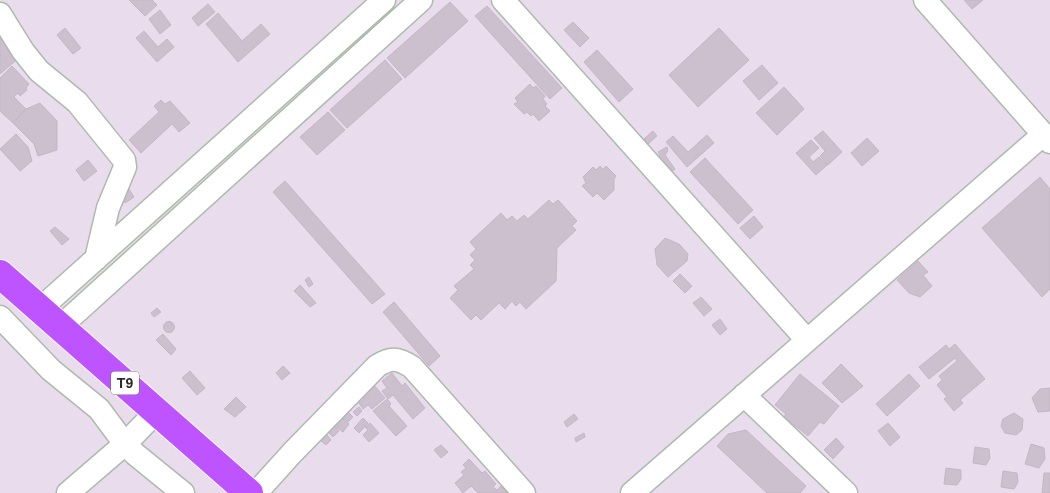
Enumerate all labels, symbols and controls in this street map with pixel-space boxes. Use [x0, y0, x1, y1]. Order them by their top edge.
road number: T9 [111, 372, 139, 394]

